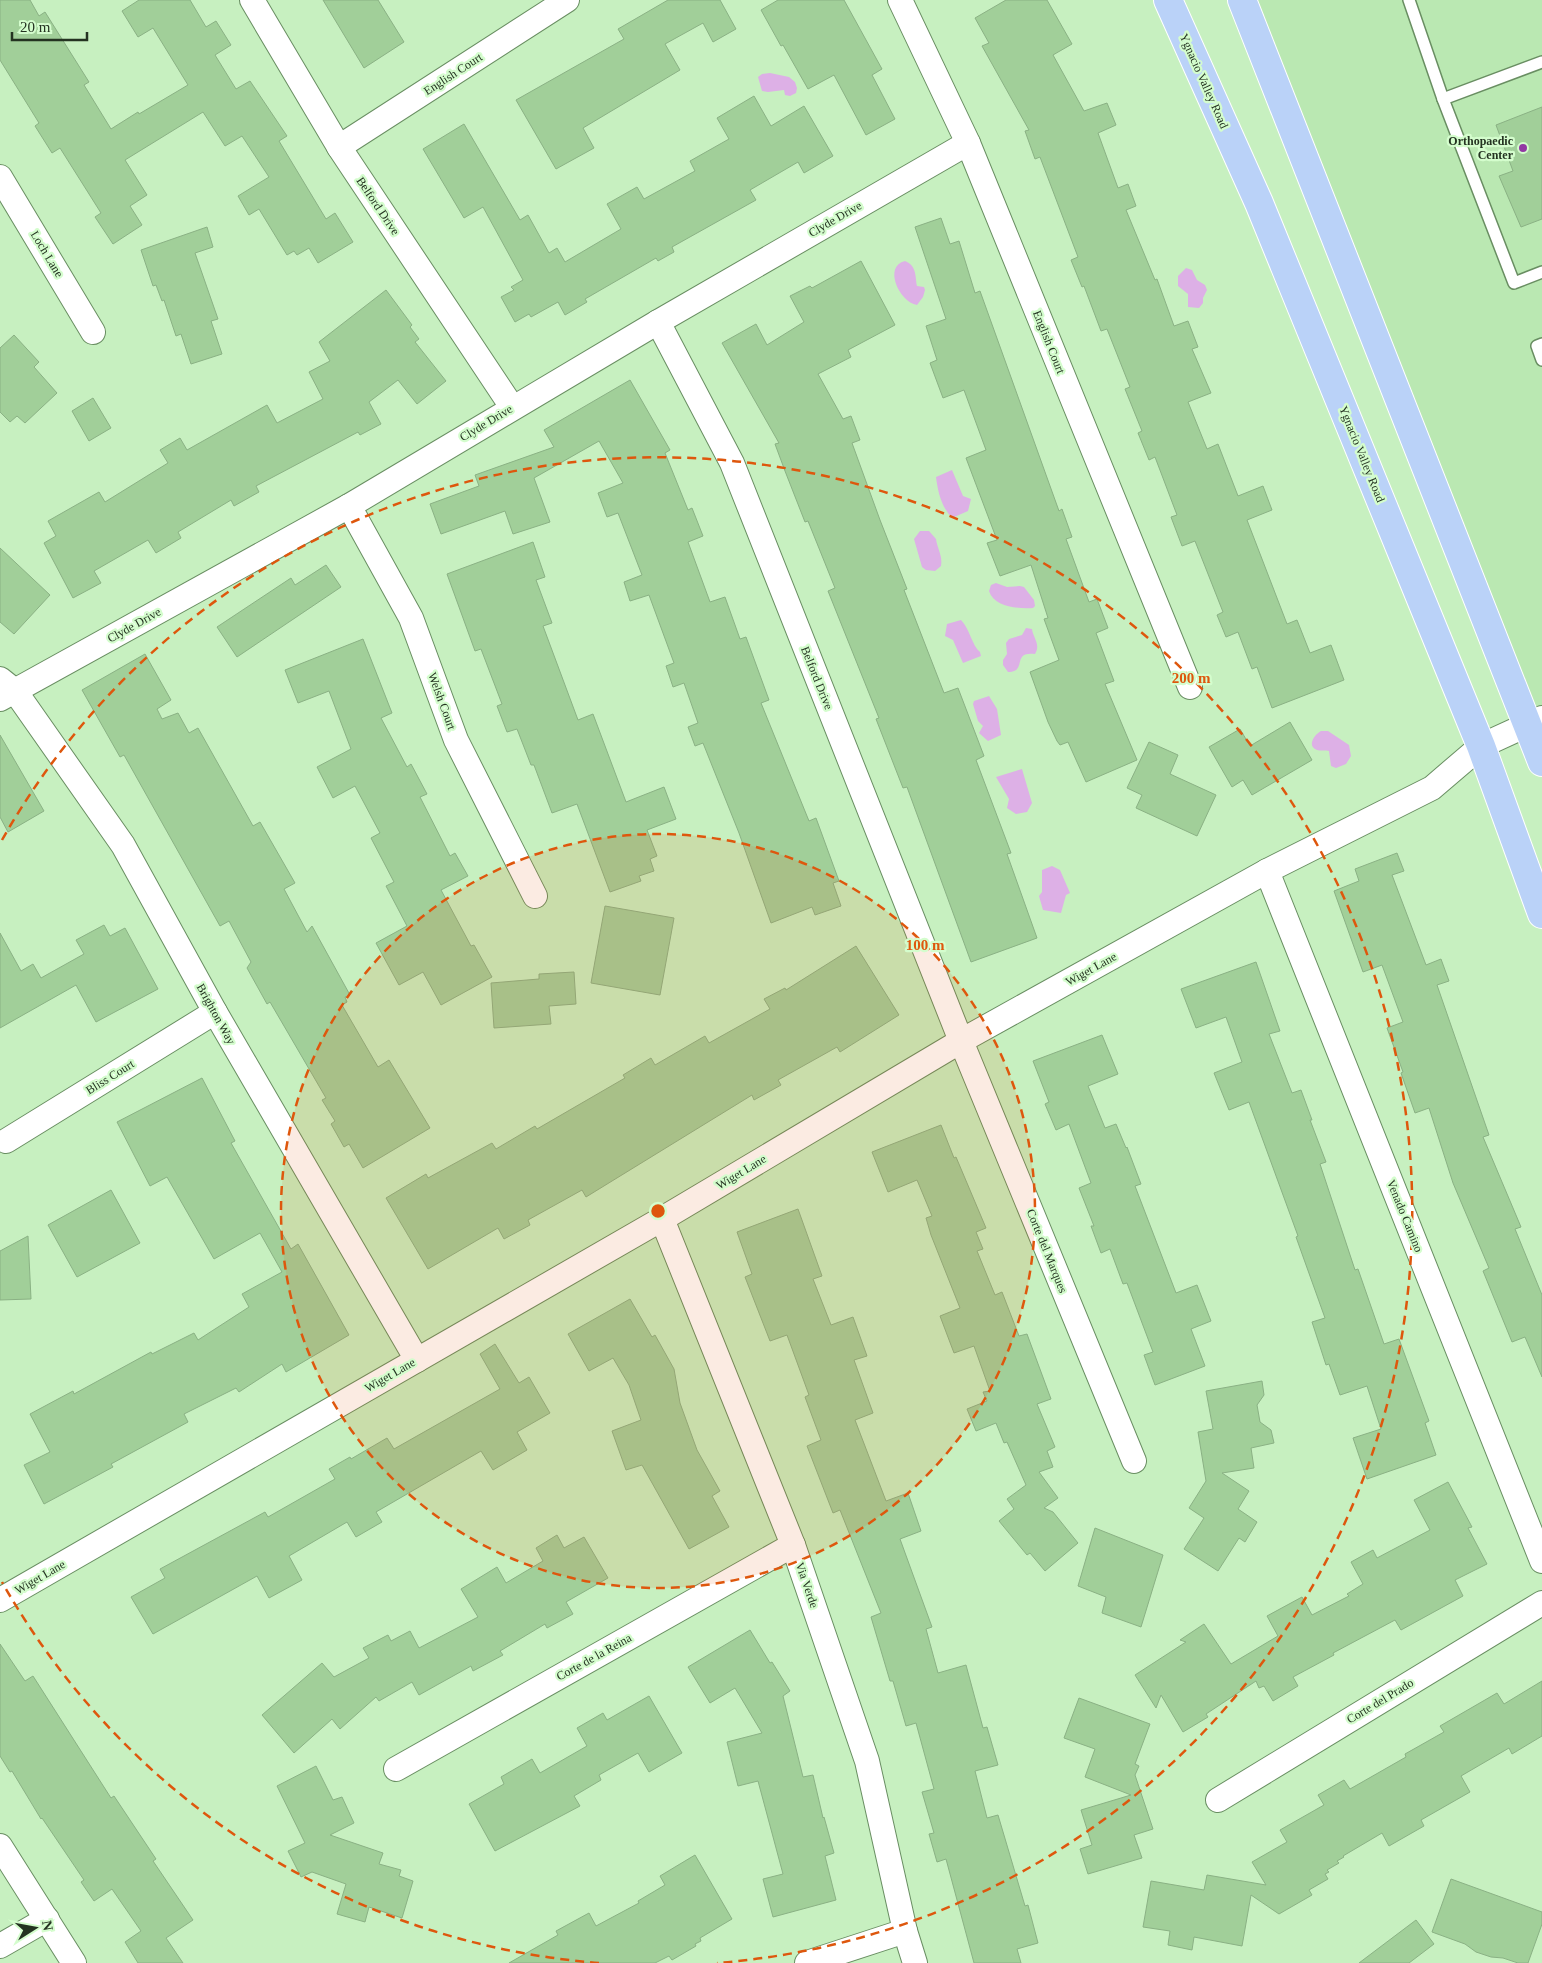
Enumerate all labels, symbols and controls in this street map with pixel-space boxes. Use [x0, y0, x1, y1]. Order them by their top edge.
scale bar [12, 10, 88, 42]
text: 20 m [20, 19, 51, 35]
street label: Ygnacio Valley Road [1177, 31, 1231, 131]
street label: English Court [421, 50, 485, 98]
place label: Orthopaedic Center [1448, 134, 1514, 162]
marker: Orthopaedic Center [1517, 142, 1529, 154]
street label: Belford Drive [353, 174, 403, 238]
street label: Clyde Drive [806, 198, 864, 240]
street label: Loch Lane [28, 228, 66, 280]
street label: English Court [1030, 308, 1068, 376]
street label: Clyde Drive [457, 402, 515, 444]
street label: Ygnacio Valley Road [1336, 404, 1388, 504]
street label: Clyde Drive [105, 605, 163, 645]
street label: Belford Drive [798, 644, 836, 712]
street label: Welsh Court [425, 670, 459, 732]
text: 200 m [1172, 670, 1211, 686]
text: 100 m [906, 937, 945, 953]
street label: Wiget Lane [1063, 949, 1119, 989]
street label: Brighton Way [194, 981, 238, 1047]
street label: Bliss Court [83, 1056, 137, 1097]
street label: Wiget Lane [713, 1152, 769, 1192]
street label: Venado Camino [1384, 1178, 1426, 1254]
centre of rings [649, 1202, 667, 1220]
street label: Corte del Marques [1024, 1207, 1070, 1295]
street label: Wiget Lane [362, 1355, 418, 1395]
street label: Wiget Lane [12, 1557, 68, 1597]
street label: Via Verde [793, 1560, 821, 1610]
street label: Corte de la Reina [554, 1630, 635, 1683]
street label: Corte del Prado [1344, 1676, 1416, 1726]
north arrow [10, 1903, 60, 1953]
text: N [39, 1919, 56, 1932]

